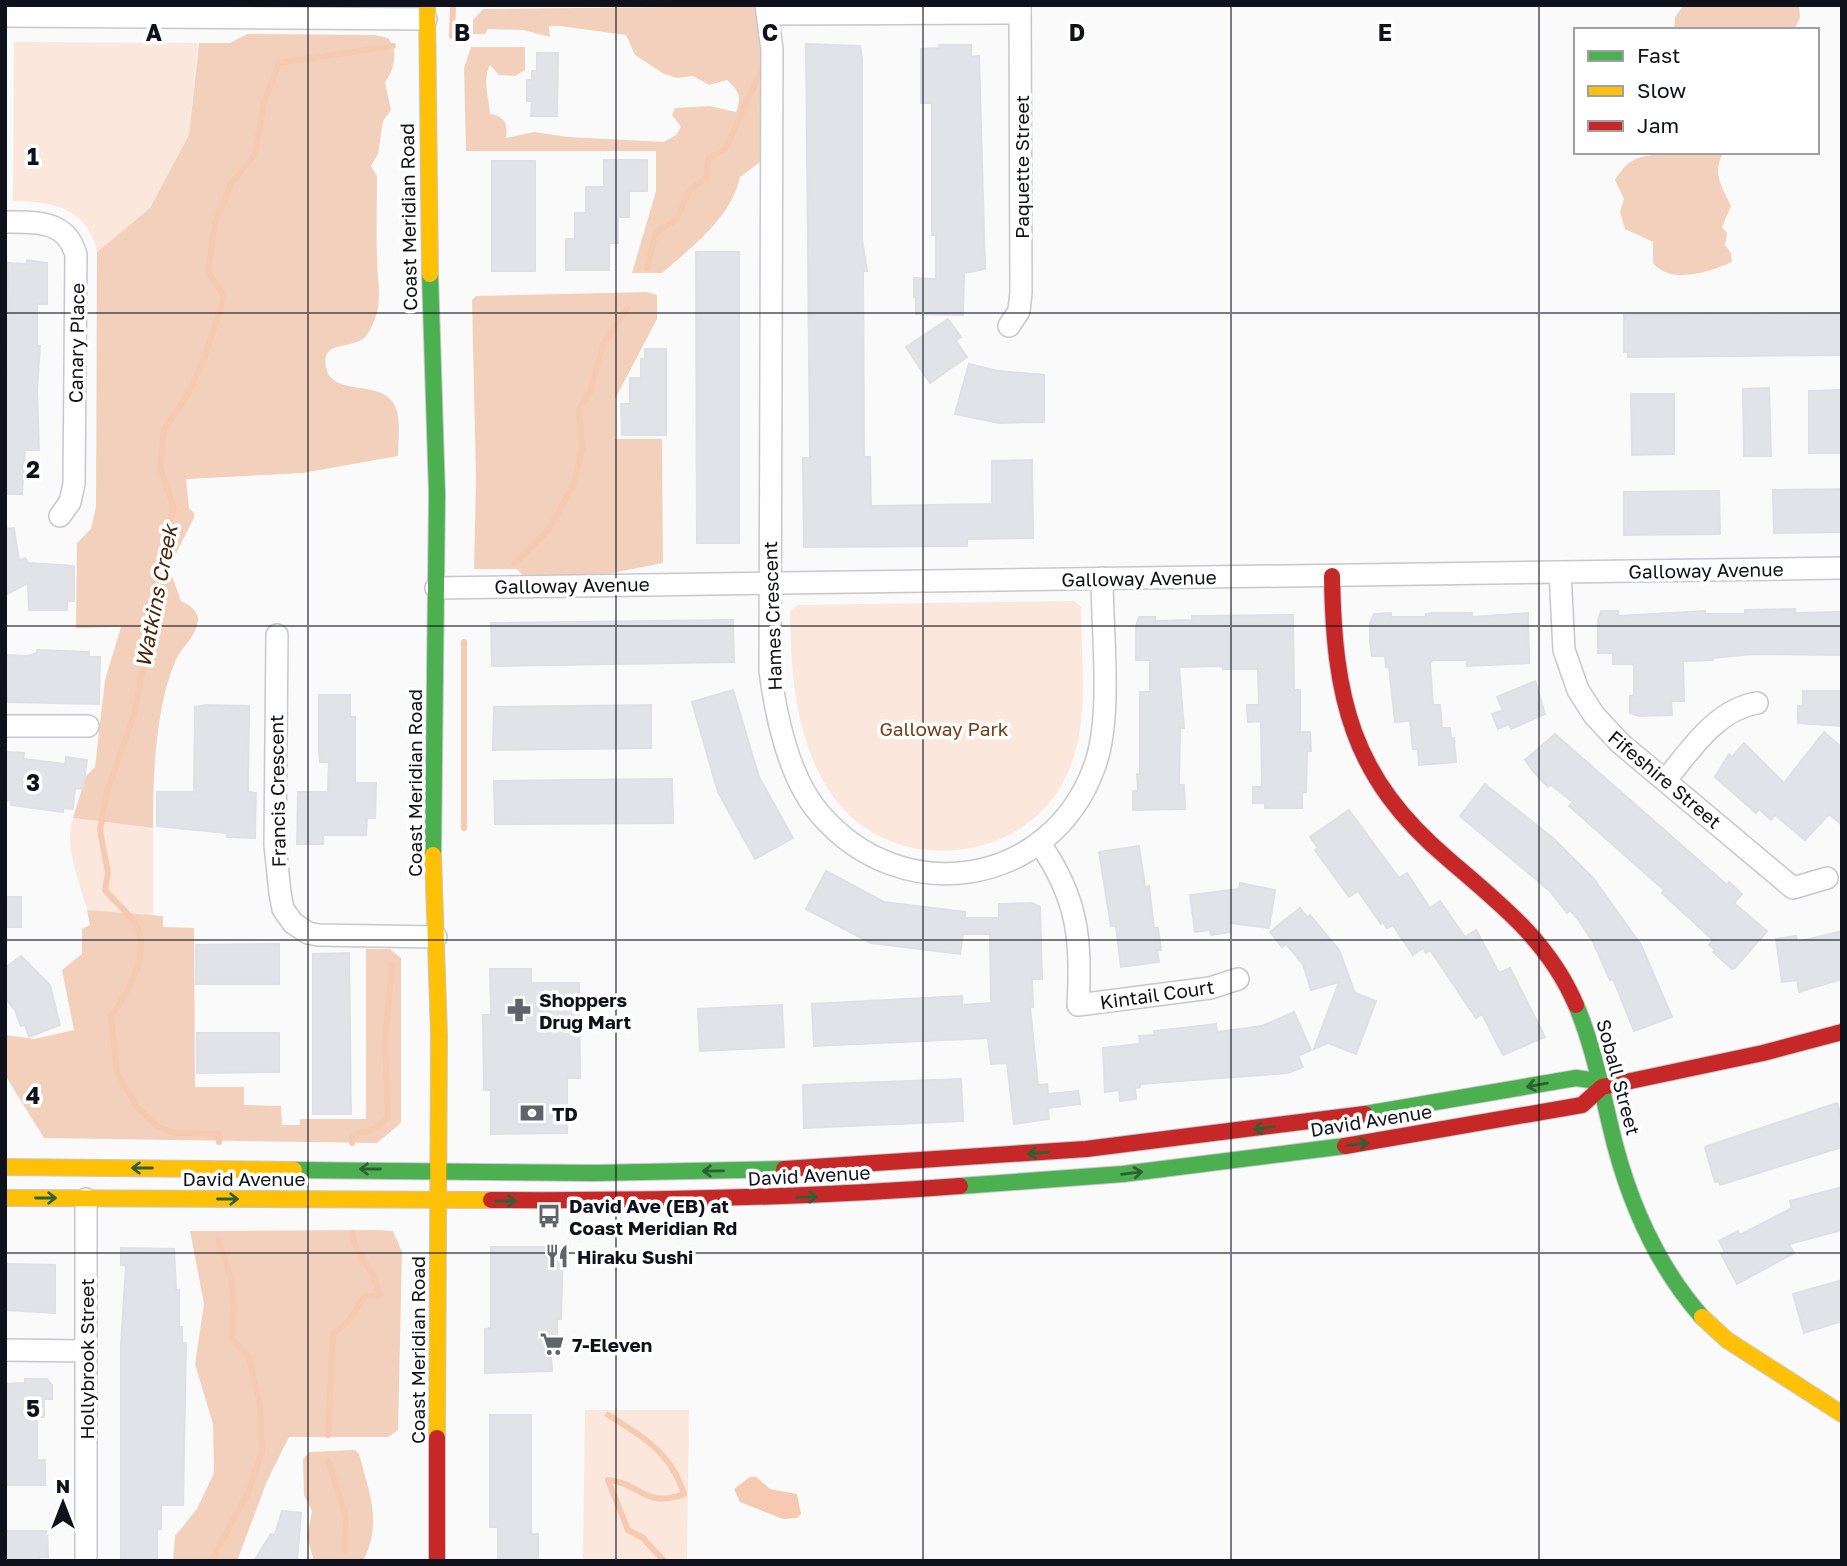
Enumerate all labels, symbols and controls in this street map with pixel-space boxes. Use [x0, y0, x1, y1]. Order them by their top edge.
text: A [146, 18, 163, 46]
text: B [454, 18, 470, 46]
text: C [762, 18, 778, 46]
text: D [1069, 18, 1085, 46]
text: E [1378, 18, 1392, 46]
legend [1574, 28, 1819, 154]
text: Fast [1637, 42, 1680, 68]
text: Slow [1637, 77, 1686, 103]
street label: Paquette Street [1010, 95, 1033, 239]
text: Jam [1637, 112, 1679, 138]
street label: Coast Meridian Road [395, 123, 421, 311]
text: 1 [27, 142, 39, 170]
street label: Canary Place [63, 283, 89, 403]
text: 2 [26, 455, 40, 483]
water label: Watkins Creek [129, 520, 183, 669]
street label: Hames Crescent [758, 541, 786, 691]
street label: Galloway Avenue [1628, 557, 1784, 583]
street label: Galloway Avenue [1061, 565, 1217, 591]
street label: Galloway Avenue [494, 572, 650, 598]
street label: Coast Meridian Road [403, 689, 426, 877]
street label: Francis Crescent [264, 714, 290, 868]
park label: Galloway Park [879, 717, 1009, 740]
street label: Fifeshire Street [1604, 725, 1726, 833]
text: 3 [26, 768, 40, 796]
street label: Kintail Court [1098, 975, 1216, 1013]
place label: Shoppers Drug Mart [539, 988, 631, 1033]
pharmacy icon: Shoppers Drug Mart [505, 996, 533, 1024]
street label: Soball Street [1592, 1016, 1646, 1138]
one-way arrow [1526, 1079, 1549, 1092]
text: 4 [26, 1081, 40, 1109]
bank icon: TD [518, 1099, 546, 1127]
street label: David Avenue [1309, 1099, 1433, 1141]
place label: TD [552, 1102, 578, 1125]
one-way arrow [1253, 1122, 1276, 1135]
one-way arrow [1346, 1137, 1368, 1150]
one-way arrow [1027, 1147, 1050, 1160]
street label: David Avenue [747, 1160, 871, 1190]
one-way arrow [131, 1161, 154, 1175]
one-way arrow [358, 1163, 381, 1176]
one-way arrow [702, 1164, 725, 1178]
street label: David Avenue [183, 1167, 305, 1190]
one-way arrow [1120, 1167, 1143, 1180]
one-way arrow [796, 1190, 819, 1203]
one-way arrow [34, 1191, 57, 1205]
one-way arrow [216, 1192, 239, 1206]
one-way arrow [495, 1194, 518, 1208]
place label: David Ave (EB) at Coast Meridian Rd [569, 1194, 737, 1239]
bus stop icon: David Ave (EB) at Coast Meridian Rd [535, 1202, 563, 1230]
restaurant icon: Hiraku Sushi [543, 1242, 571, 1270]
place label: Hiraku Sushi [577, 1245, 693, 1268]
street label: Coast Meridian Road [406, 1256, 429, 1444]
street label: Hollybrook Street [75, 1278, 98, 1440]
supermarket icon: 7-Eleven [538, 1330, 566, 1358]
place label: 7-Eleven [572, 1333, 652, 1356]
text: 5 [26, 1394, 40, 1422]
north arrow [28, 1468, 98, 1538]
text: N [56, 1474, 70, 1497]

